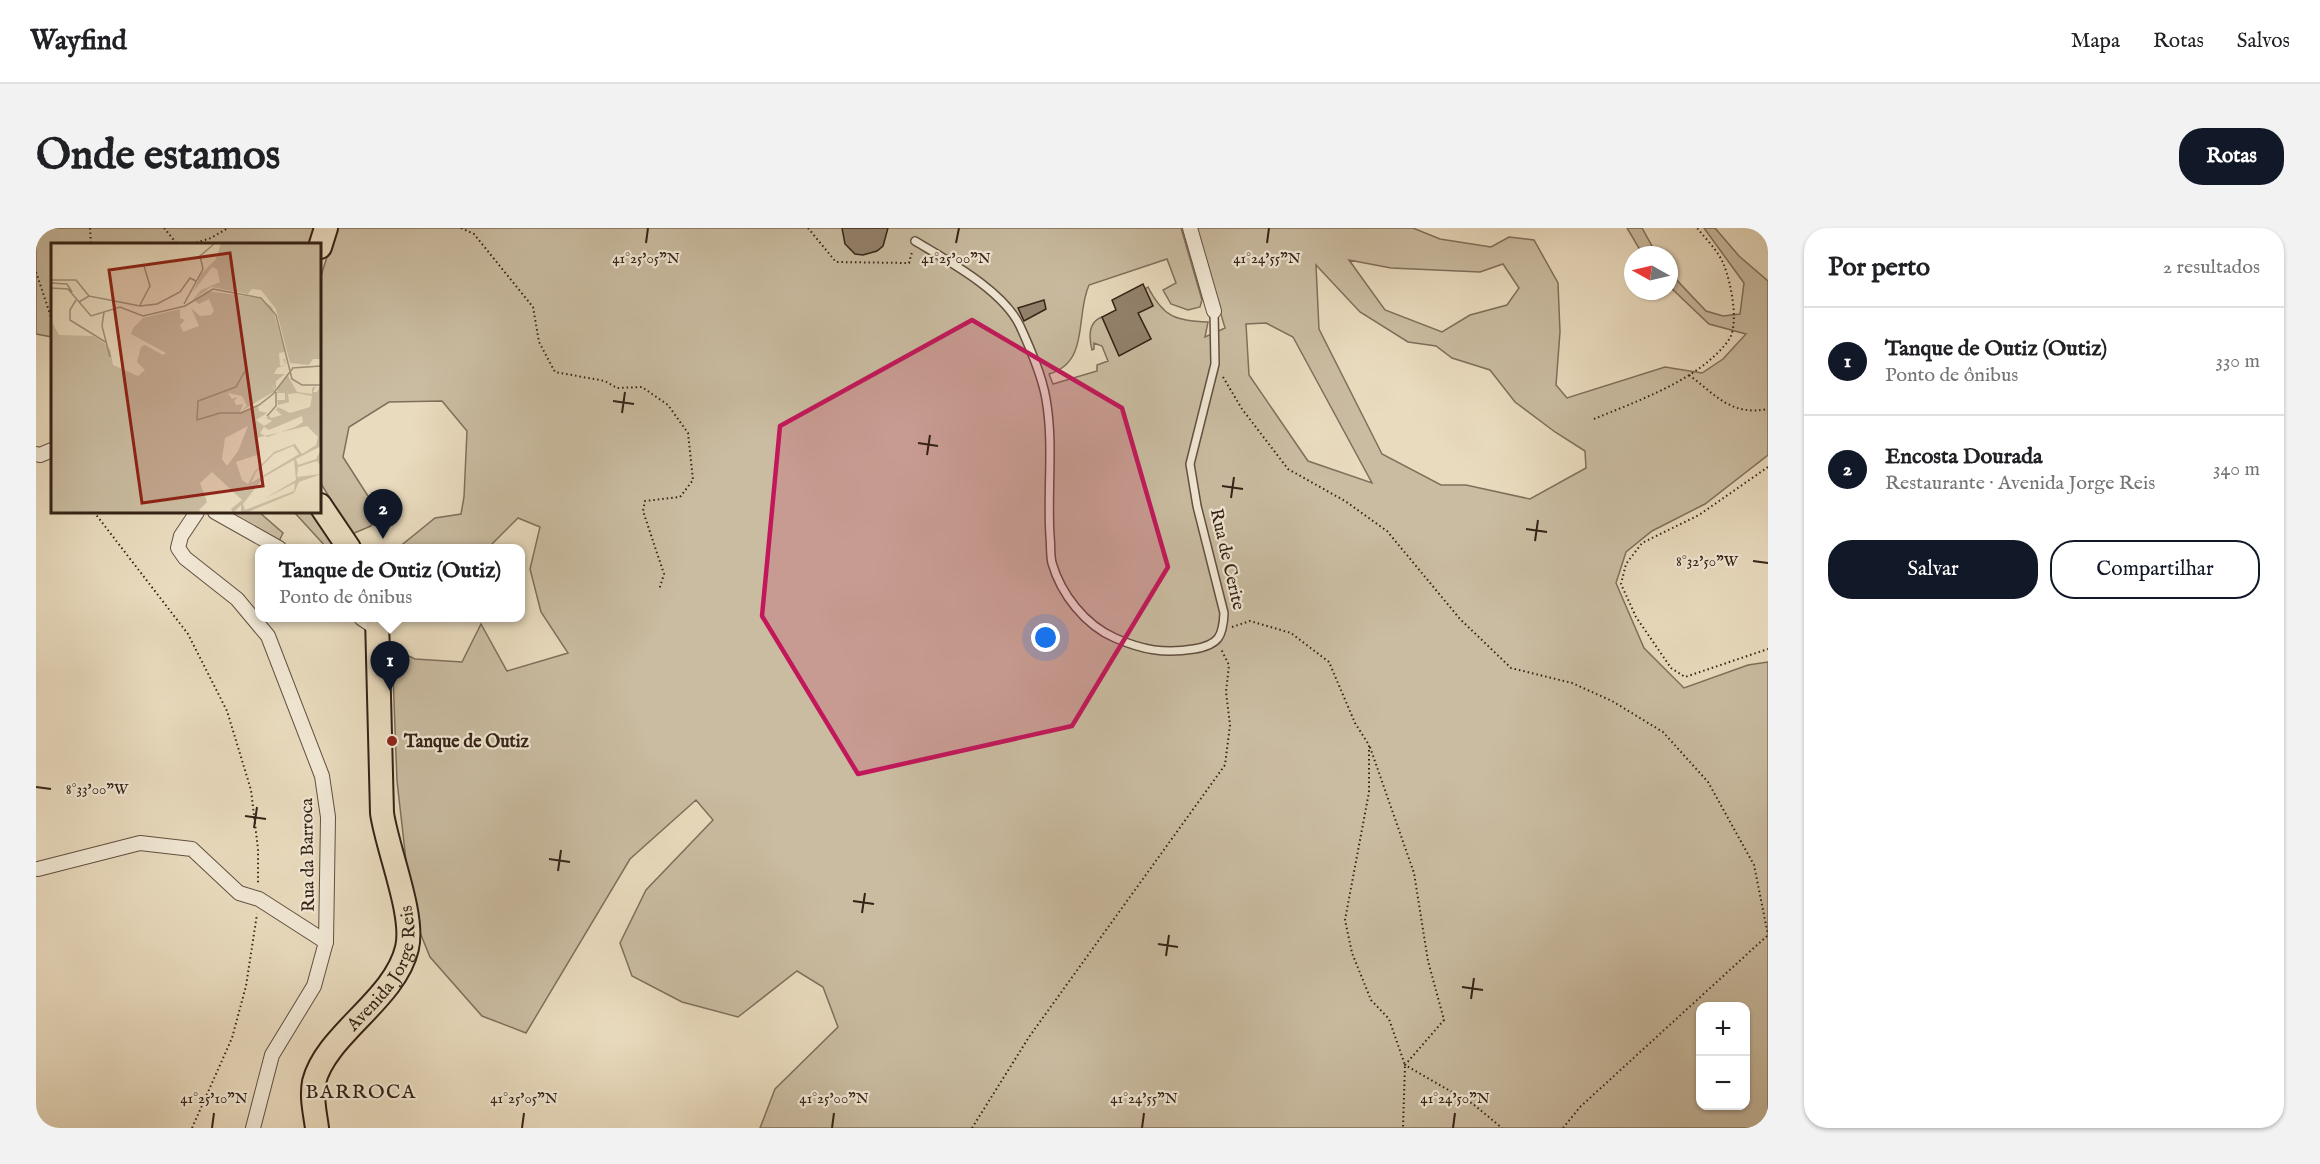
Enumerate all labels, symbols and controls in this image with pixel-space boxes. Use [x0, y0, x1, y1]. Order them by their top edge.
text: Wayfind [30, 24, 127, 59]
text: Mapa [2071, 28, 2120, 55]
text: Rotas [2153, 28, 2204, 55]
text: Salvos [2237, 28, 2290, 55]
button: Rotas [2179, 128, 2284, 185]
text: Onde estamos [36, 130, 280, 183]
inset map [51, 243, 321, 513]
north arrow [1624, 246, 1678, 300]
text: 41°25'05"N [612, 249, 680, 268]
text: 41°25'00"N [921, 249, 991, 268]
text: 41°24'55"N [1233, 249, 1301, 268]
text: Por perto [1828, 251, 1930, 284]
text: 2 resultados [2163, 255, 2260, 280]
text: Tanque de Outiz (Outiz) [1885, 335, 2107, 363]
text: 1 [1844, 349, 1851, 374]
text: 330 m [2215, 349, 2260, 374]
text: Ponto de ônibus [1885, 363, 2018, 388]
text: Encosta Dourada [1885, 443, 2043, 471]
text: 2 [1843, 457, 1852, 482]
text: 340 m [2213, 457, 2260, 482]
text: Restaurante · Avenida Jorge Reis [1885, 471, 2155, 496]
pin: 2 [364, 490, 402, 539]
street label: Rua de Cerite [1204, 506, 1249, 612]
button: Salvar [1828, 540, 2038, 599]
button: Compartilhar [2050, 540, 2260, 599]
popup [255, 544, 525, 622]
text: 8°32'50"W [1676, 552, 1739, 571]
text: Tanque de Outiz (Outiz) [279, 557, 501, 585]
text: Ponto de ônibus [279, 585, 412, 610]
your location [1031, 623, 1060, 652]
pin: 1 [370, 642, 410, 691]
place label: Tanque de Outiz [403, 731, 530, 754]
marker: Tanque de Outiz [385, 734, 399, 748]
text: 8°33'00"W [66, 780, 129, 799]
street label: Rua da Barroca [296, 798, 321, 912]
street label: Avenida Jorge Reis [342, 904, 422, 1037]
map controls [1696, 1002, 1750, 1110]
button: + [1696, 1002, 1750, 1056]
button: − [1696, 1056, 1750, 1110]
district label: BARROCA [305, 1080, 417, 1105]
text: 41°25'10"N [180, 1089, 248, 1108]
text: 41°25'05"N [490, 1089, 558, 1108]
text: 41°25'00"N [799, 1089, 869, 1108]
text: 41°24'55"N [1110, 1089, 1178, 1108]
text: 41°24'50"N [1420, 1089, 1490, 1108]

